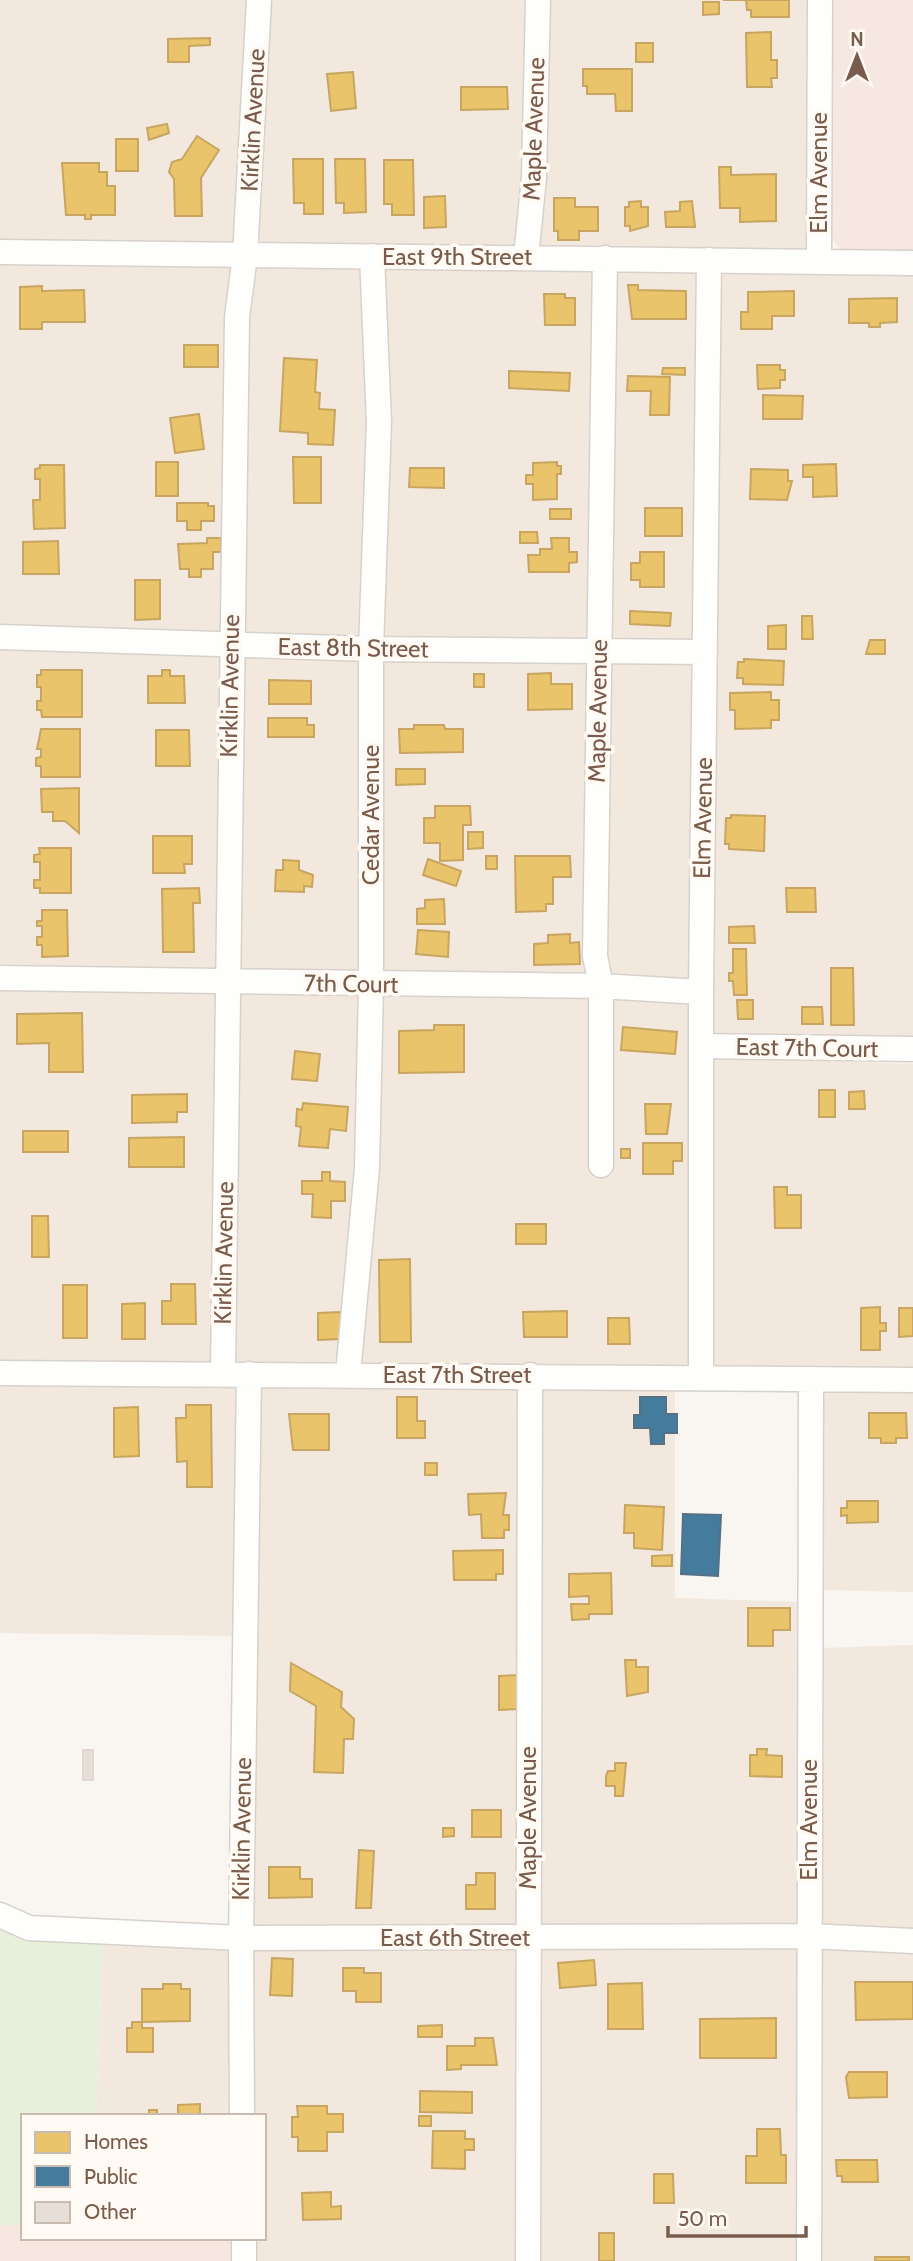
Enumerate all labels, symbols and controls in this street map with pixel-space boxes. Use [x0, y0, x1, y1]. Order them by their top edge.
north arrow [822, 21, 892, 91]
text: N [850, 28, 864, 51]
street label: Kirklin Avenue [234, 48, 271, 192]
street label: Maple Avenue [517, 57, 550, 201]
street label: Elm Avenue [804, 112, 833, 234]
street label: East 9th Street [382, 242, 532, 271]
street label: Kirklin Avenue [214, 614, 245, 758]
street label: East 8th Street [277, 632, 429, 663]
street label: Maple Avenue [582, 639, 613, 783]
street label: Cedar Avenue [356, 745, 385, 885]
street label: Elm Avenue [687, 757, 718, 879]
street label: 7th Court [304, 968, 398, 999]
street label: East 7th Court [735, 1032, 879, 1063]
street label: Kirklin Avenue [208, 1181, 239, 1325]
street label: East 7th Street [383, 1360, 531, 1389]
street label: Maple Avenue [513, 1746, 542, 1890]
street label: Kirklin Avenue [226, 1757, 257, 1901]
street label: Elm Avenue [794, 1759, 823, 1881]
street label: East 6th Street [380, 1923, 530, 1952]
legend [21, 2114, 266, 2240]
text: Homes [84, 2129, 148, 2154]
text: Public [84, 2164, 138, 2189]
scale bar [668, 2194, 806, 2238]
text: Other [84, 2199, 136, 2224]
text: 50 m [678, 2206, 727, 2231]

